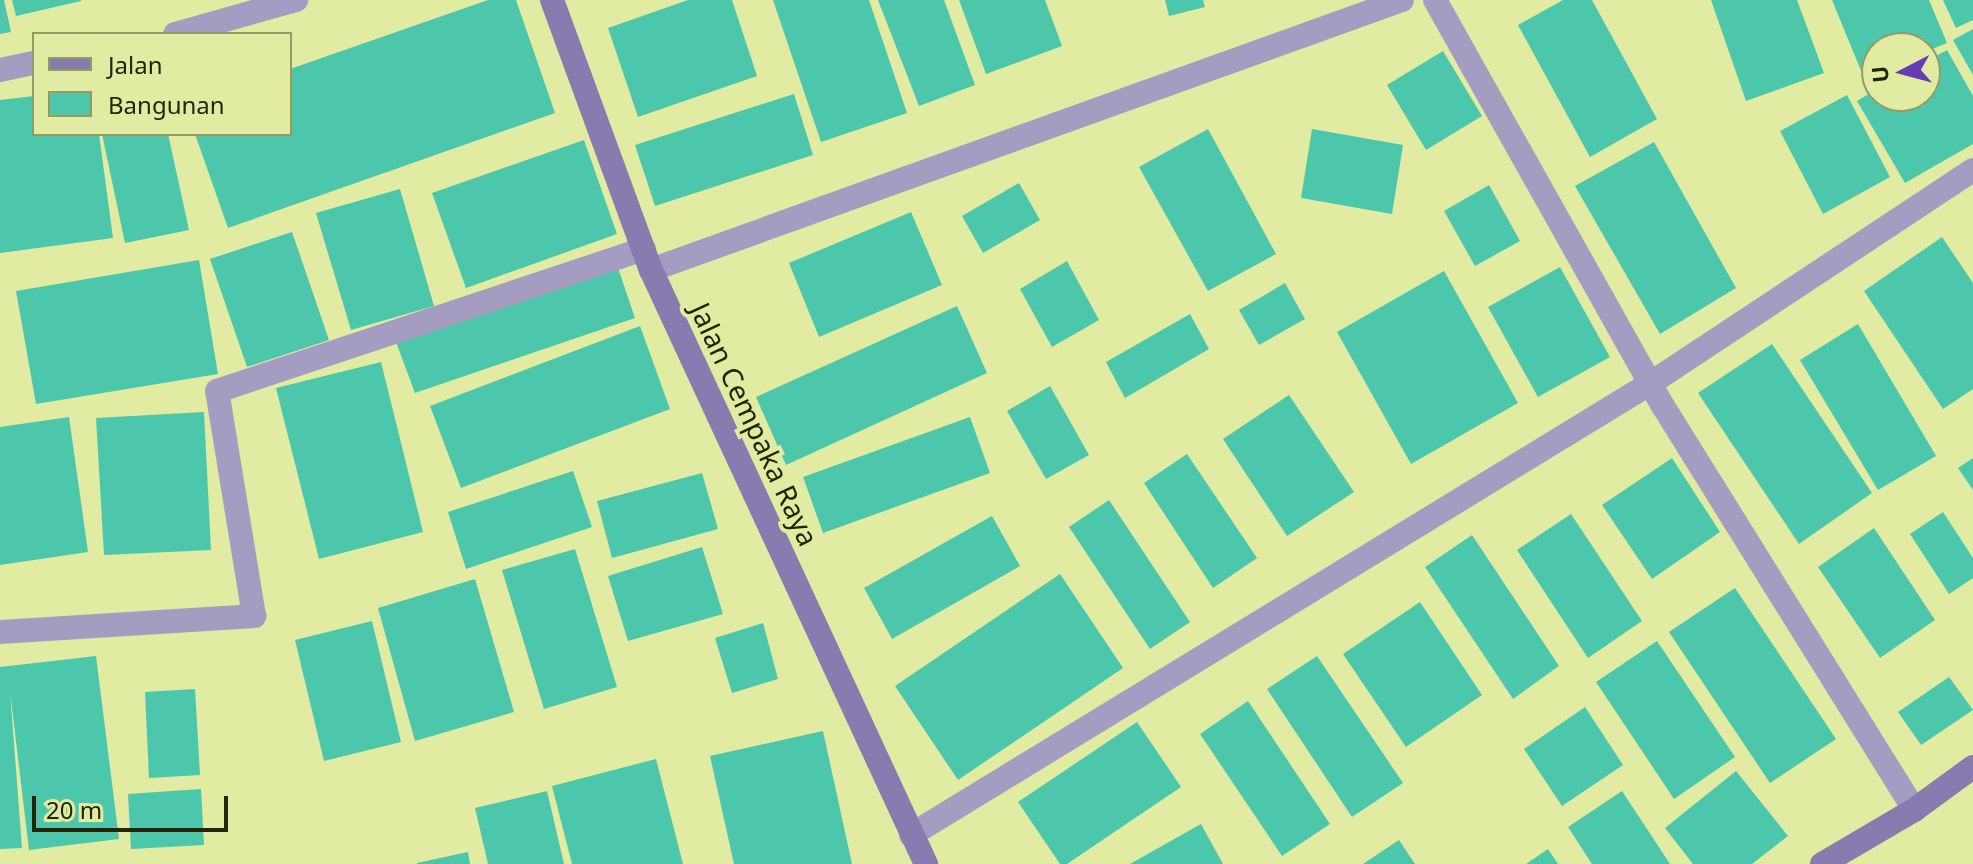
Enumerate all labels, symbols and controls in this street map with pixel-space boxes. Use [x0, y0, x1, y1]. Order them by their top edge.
legend [32, 32, 292, 136]
north arrow [1861, 32, 1941, 112]
text: Jalan [108, 48, 163, 81]
text: U [1863, 64, 1895, 84]
text: Bangunan [108, 88, 225, 121]
street label: Jalan Cempaka Raya [684, 297, 826, 551]
scale bar [36, 780, 232, 830]
text: 20 m [46, 793, 102, 826]

